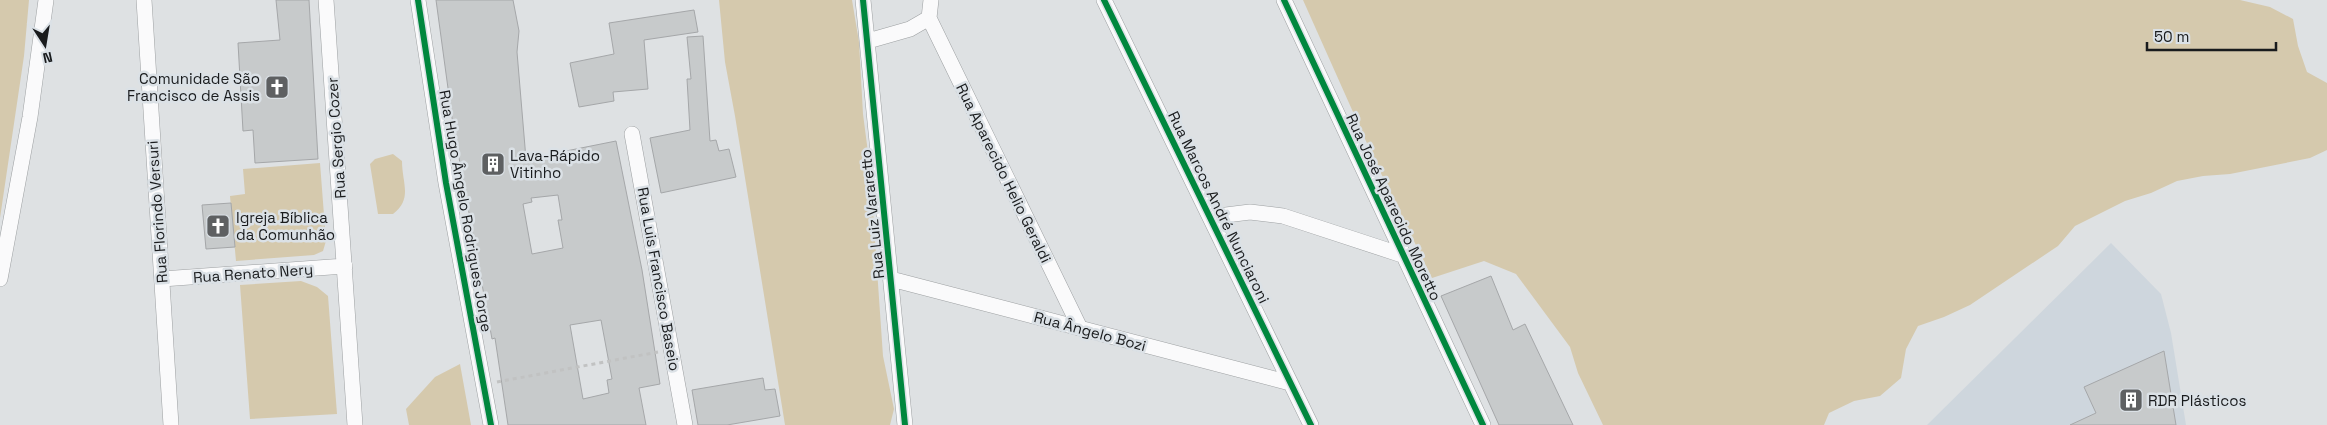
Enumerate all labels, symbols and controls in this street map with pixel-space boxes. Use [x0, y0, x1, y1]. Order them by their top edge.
north arrow [20, 20, 70, 70]
scale bar [2147, 20, 2276, 52]
text: 50 m [2154, 27, 2189, 46]
text: N [41, 48, 54, 67]
place label: Comunidade São Francisco de Assis [127, 69, 260, 105]
church icon: Comunidade São Francisco de Assis [264, 74, 290, 100]
street label: Rua Sergio Cozer [322, 76, 350, 199]
street label: Rua Aparecido Helio Geraldi [952, 80, 1056, 266]
street label: Rua Hugo Ângelo Rodrigues Jorge [435, 88, 497, 334]
street label: Rua Marcos André Nunciaroni [1164, 108, 1274, 306]
street label: Rua José Aparecido Moretto [1342, 110, 1446, 304]
street label: Rua Florindo Versuri [143, 140, 171, 284]
place label: Lava-Rápido Vitinho [510, 146, 600, 182]
street label: Rua Luiz Vararetto [856, 148, 888, 280]
building icon: Lava-Rápido Vitinho [480, 151, 506, 177]
street label: Rua Luis Francisco Baseio [633, 186, 685, 372]
place label: Igreja Bíblica da Comunhão [236, 208, 335, 244]
church icon: Igreja Bíblica da Comunhão [205, 213, 231, 239]
street label: Rua Renato Nery [192, 259, 314, 287]
street label: Rua Ângelo Bozi [1032, 307, 1148, 355]
building icon: RDR Plásticos [2118, 387, 2144, 413]
place label: RDR Plásticos [2148, 391, 2247, 410]

